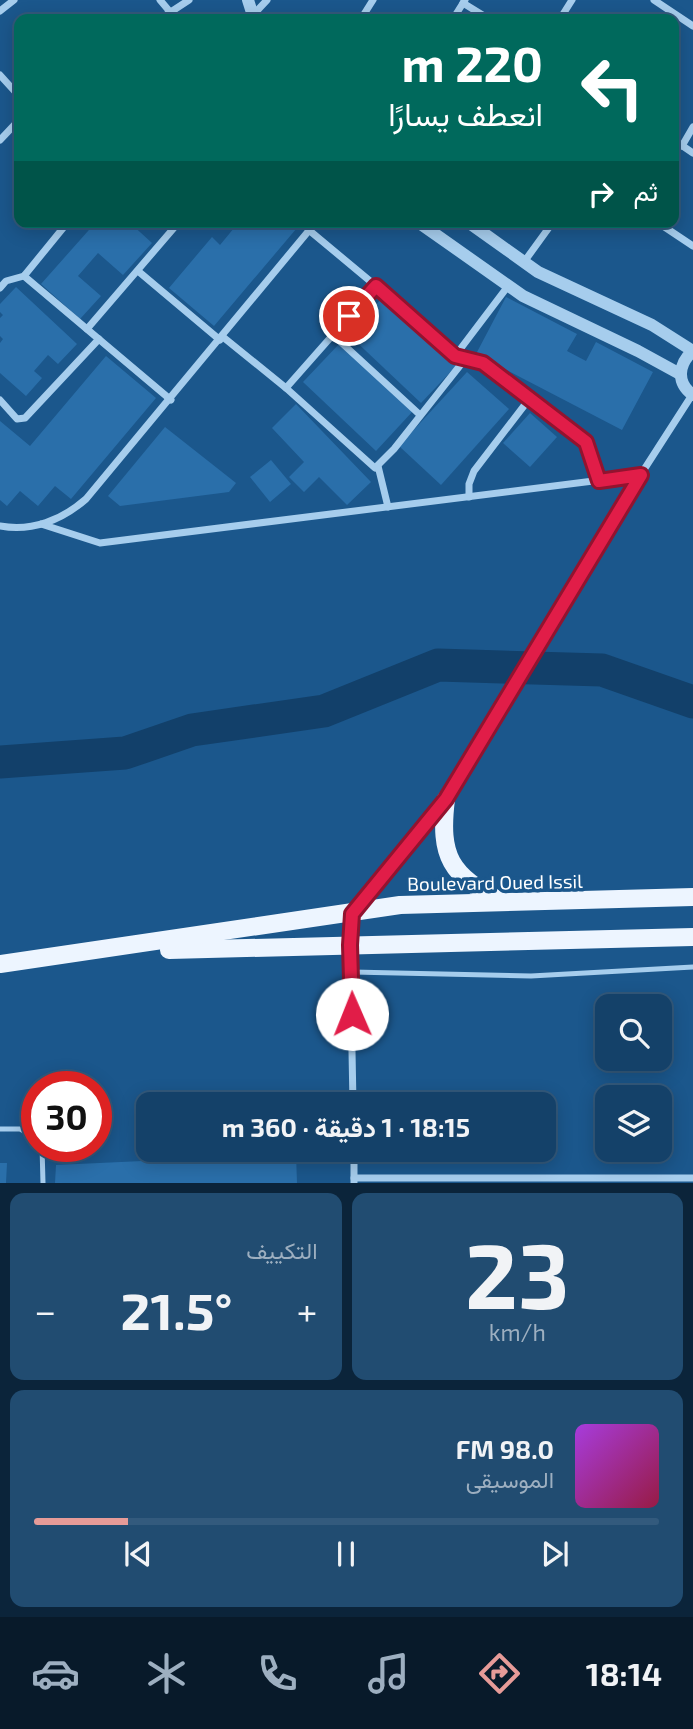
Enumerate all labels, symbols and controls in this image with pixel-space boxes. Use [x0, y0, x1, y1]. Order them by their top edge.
text: 220 m [401, 33, 543, 92]
icon: left [567, 42, 658, 133]
text: انعطف يسارًا [388, 94, 543, 132]
icon: right [582, 175, 620, 213]
text: ثم [634, 175, 658, 206]
pin [319, 286, 379, 346]
icon: arrive [330, 297, 368, 335]
street label: Boulevard Oued Issil [407, 869, 583, 895]
position arrow [315, 977, 389, 1051]
map controls [595, 994, 672, 1162]
button: search [595, 994, 672, 1071]
speed limit sign: 30 [21, 1071, 112, 1162]
button: layers [595, 1085, 672, 1162]
text: 18:15 · 1 دقيقة · 360 m [222, 1111, 470, 1142]
text: 23 [465, 1218, 569, 1327]
text: التكييف [246, 1236, 318, 1264]
text: 21.5° [120, 1278, 232, 1340]
text: − [34, 1287, 56, 1333]
text: + [297, 1287, 318, 1333]
text: km/h [489, 1318, 546, 1346]
text: 98.0 FM [456, 1433, 554, 1464]
text: الموسيقى [466, 1465, 554, 1493]
icon: previous [119, 1535, 157, 1573]
icon: pause [327, 1535, 365, 1573]
icon: next [536, 1535, 574, 1573]
icon: car [31, 1649, 80, 1698]
icon: climate [142, 1649, 191, 1698]
icon: phone [253, 1649, 302, 1698]
icon: music [364, 1649, 413, 1698]
icon: directions [475, 1649, 524, 1698]
text: 18:14 [586, 1654, 662, 1692]

